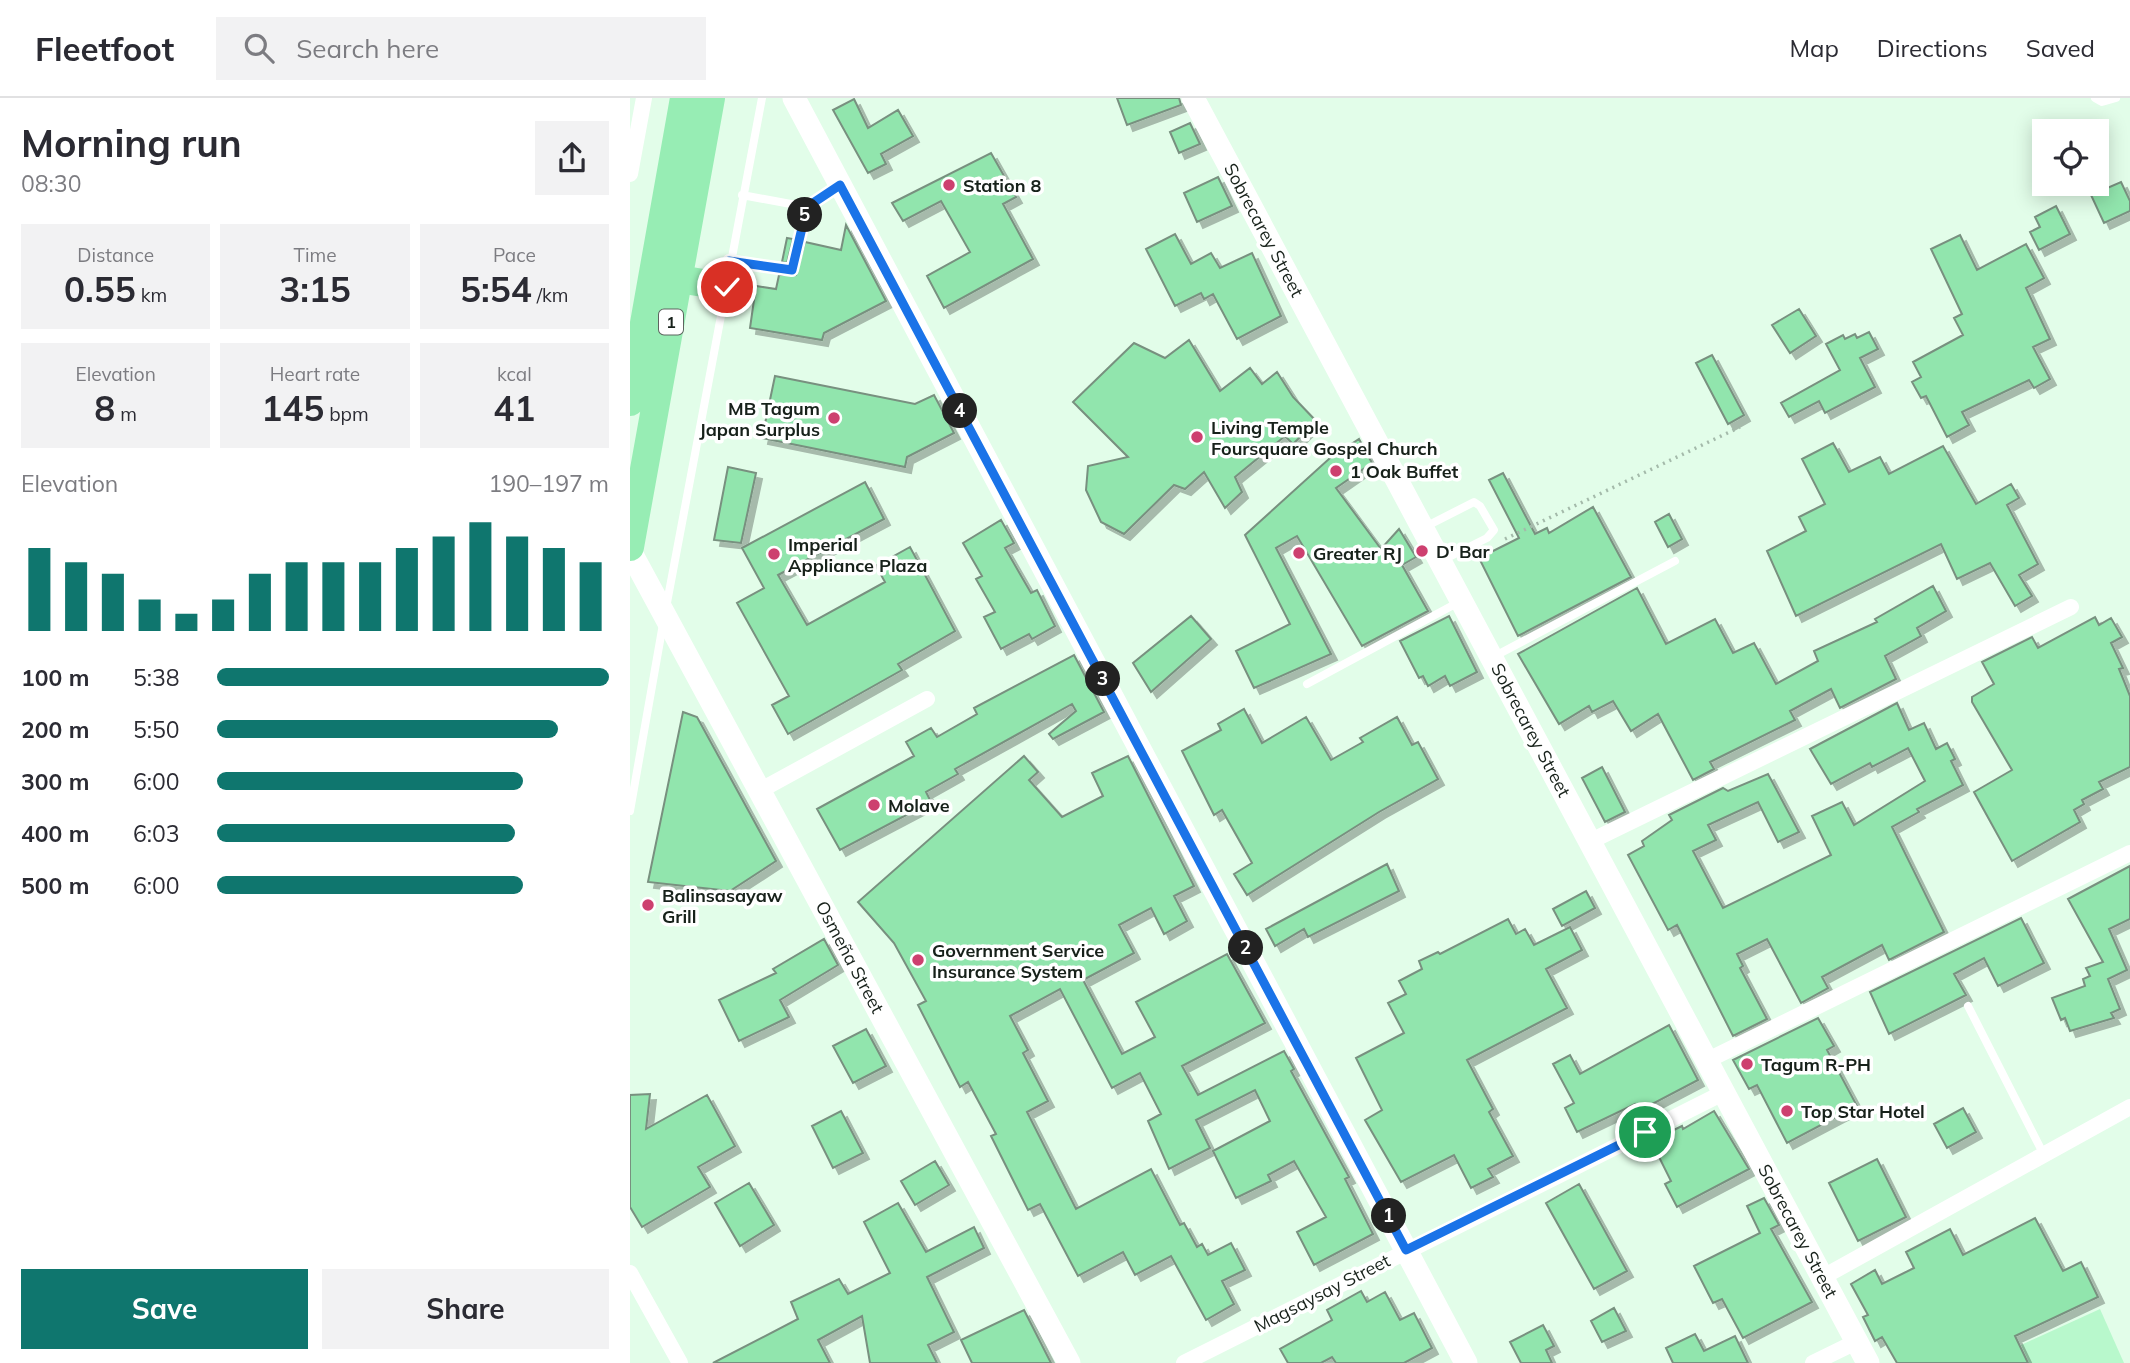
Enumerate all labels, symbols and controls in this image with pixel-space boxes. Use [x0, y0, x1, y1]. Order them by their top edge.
search box [216, 17, 706, 80]
text: Fleetfoot [35, 28, 174, 69]
icon: search [240, 29, 278, 67]
text: Search here [296, 32, 439, 65]
text: Map [1789, 33, 1839, 63]
text: Directions [1877, 33, 1988, 63]
text: Saved [2026, 33, 2095, 63]
text: Morning run [21, 119, 242, 167]
map controls [2032, 119, 2109, 196]
button: locate [2032, 119, 2109, 196]
button: share [535, 121, 609, 195]
street label: Sobrecarey Street [1219, 159, 1309, 301]
text: 08:30 [21, 169, 81, 198]
place label: Station 8 [963, 174, 1041, 197]
marker: Station 8 [941, 177, 957, 193]
pin: 5 [788, 198, 822, 232]
text: 5 [799, 202, 810, 226]
text: Distance [77, 243, 154, 267]
text: Time [293, 243, 337, 267]
text: Pace [493, 243, 536, 267]
pin [697, 257, 757, 317]
text: 0.55 [64, 267, 136, 311]
text: 3:15 [279, 267, 351, 311]
text: 5:54 [460, 267, 532, 311]
icon: check [708, 268, 746, 306]
text: km [136, 283, 167, 307]
text: /km [532, 283, 569, 307]
road number: 1 [659, 310, 683, 334]
text: Elevation [75, 362, 156, 386]
text: Heart rate [270, 362, 360, 386]
text: kcal [497, 362, 532, 386]
text: 8 [94, 386, 115, 430]
text: 145 [261, 386, 324, 430]
text: 41 [493, 386, 535, 430]
pin: 4 [942, 394, 978, 428]
place label: MB Tagum Japan Surplus [699, 397, 820, 441]
text: 4 [954, 398, 965, 422]
text: m [115, 402, 137, 426]
text: bpm [324, 402, 369, 426]
marker: MB Tagum Japan Surplus [826, 410, 842, 426]
place label: Living Temple Foursquare Gospel Church [1211, 416, 1438, 460]
marker: Living Temple Foursquare Gospel Church [1189, 429, 1205, 445]
place label: 1 Oak Buffet [1350, 460, 1459, 483]
marker: 1 Oak Buffet [1328, 463, 1344, 479]
text: Elevation [21, 469, 118, 498]
text: 190–197 m [488, 469, 609, 498]
place label: Imperial Appliance Plaza [788, 533, 927, 577]
place label: D' Bar [1436, 540, 1491, 563]
place label: Greater RJ [1313, 542, 1402, 565]
marker: D' Bar [1414, 543, 1430, 559]
marker: Greater RJ [1291, 545, 1307, 561]
marker: Imperial Appliance Plaza [766, 546, 782, 562]
street label: Sobrecarey Street [1486, 659, 1576, 801]
pin: 3 [1086, 662, 1120, 696]
text: 100 m [21, 663, 89, 692]
text: 5:38 [133, 663, 180, 692]
text: 3 [1097, 666, 1108, 690]
text: 200 m [21, 715, 89, 744]
text: 5:50 [133, 715, 180, 744]
text: 300 m [21, 767, 89, 796]
text: 6:00 [133, 767, 180, 796]
place label: Molave [888, 794, 950, 817]
marker: Molave [866, 797, 882, 813]
text: 400 m [21, 819, 89, 848]
text: 6:03 [133, 819, 180, 848]
text: 500 m [21, 871, 89, 900]
text: 6:00 [133, 871, 180, 900]
place label: Balinsasayaw Grill [662, 884, 783, 928]
marker: Balinsasayaw Grill [640, 897, 656, 913]
street label: Osmeña Street [811, 897, 889, 1017]
pin: 2 [1228, 930, 1264, 966]
text: 2 [1240, 935, 1251, 959]
place label: Government Service Insurance System [932, 939, 1104, 983]
marker: Government Service Insurance System [910, 952, 926, 968]
place label: Tagum R-PH [1761, 1053, 1871, 1076]
marker: Tagum R-PH [1739, 1056, 1755, 1072]
place label: Top Star Hotel [1801, 1100, 1925, 1123]
pin [1615, 1102, 1675, 1162]
marker: Top Star Hotel [1779, 1103, 1795, 1119]
icon: arrive [1626, 1113, 1664, 1151]
street label: Sobrecarey Street [1753, 1160, 1843, 1302]
pin: 1 [1372, 1198, 1406, 1234]
text: 1 [1383, 1203, 1394, 1227]
street label: Magsaysay Street [1250, 1249, 1394, 1337]
button: Save [21, 1269, 308, 1349]
button: Share [322, 1269, 609, 1349]

